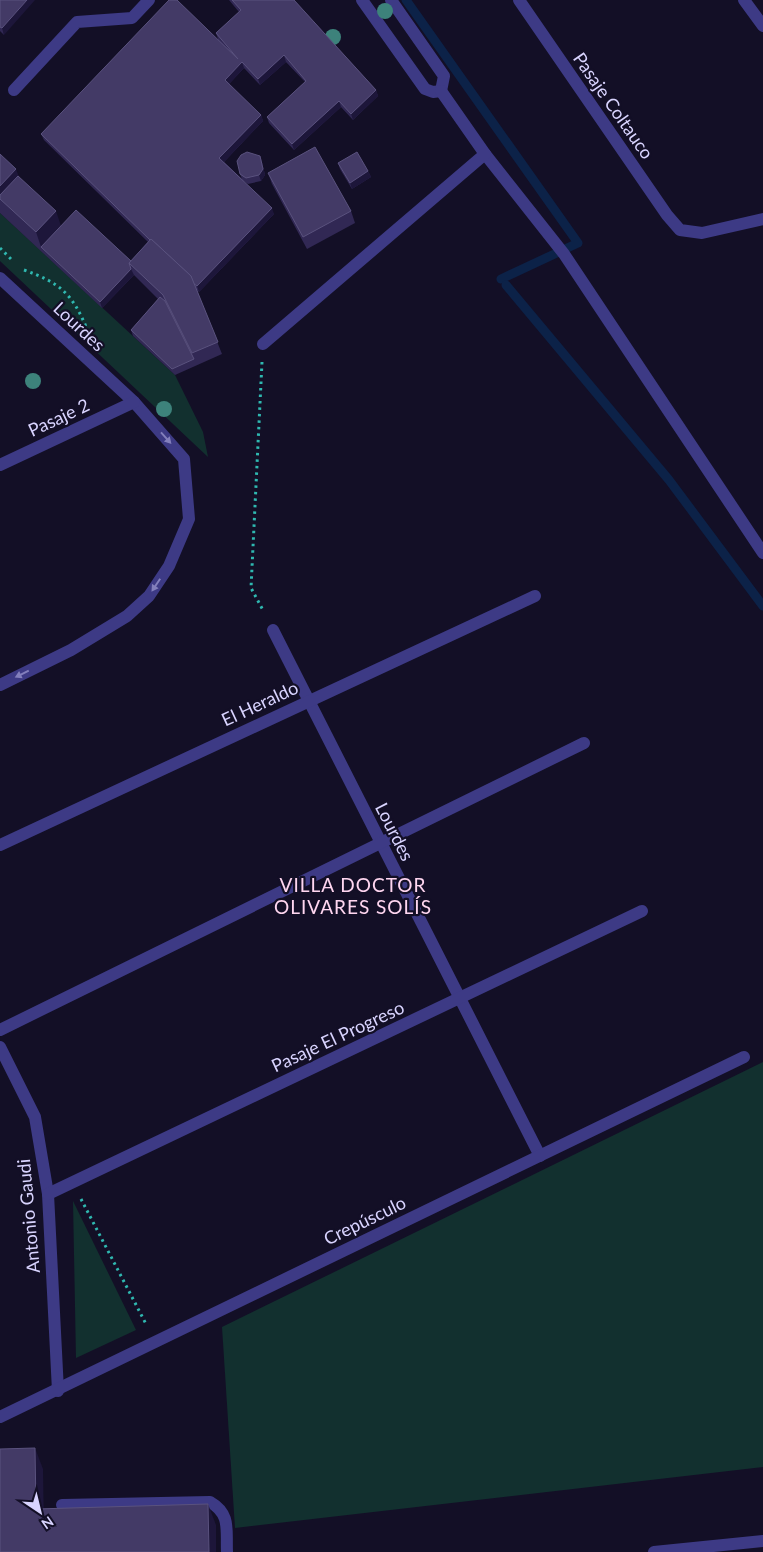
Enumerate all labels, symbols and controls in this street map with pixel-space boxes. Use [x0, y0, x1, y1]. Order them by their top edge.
street label: Pasaje Coltauco [569, 48, 659, 163]
street label: Lourdes [49, 297, 110, 356]
street label: Pasaje 2 [24, 393, 93, 441]
one-way arrow [160, 432, 172, 444]
one-way arrow [151, 579, 161, 592]
one-way arrow [15, 670, 29, 678]
street label: El Heraldo [218, 676, 301, 730]
street label: Lourdes [371, 799, 419, 865]
district label: VILLA DOCTOR OLIVARES SOLÍS [274, 873, 432, 918]
street label: Pasaje El Progreso [268, 996, 407, 1076]
street label: Antonio Gaudi [12, 1158, 44, 1274]
street label: Crepúsculo [320, 1191, 409, 1249]
north arrow [15, 1487, 65, 1537]
text: N [38, 1513, 57, 1533]

